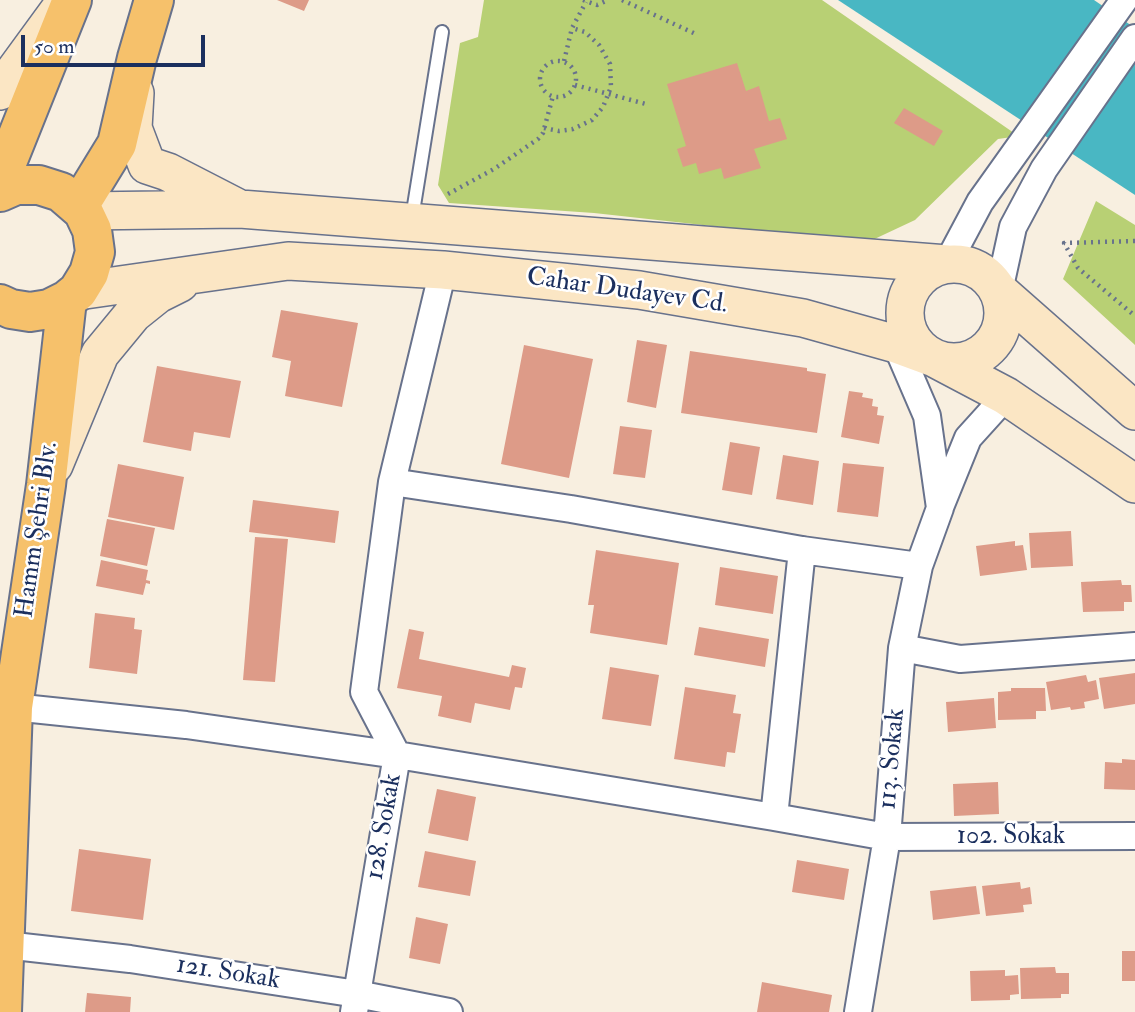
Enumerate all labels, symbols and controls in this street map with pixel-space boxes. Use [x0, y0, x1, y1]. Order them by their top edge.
scale bar [24, 21, 208, 65]
text: 50 m [34, 33, 75, 60]
street label: Cahar Dudayev Cd. [524, 262, 730, 322]
street label: Hamm Şehri Blv. [10, 440, 66, 620]
street label: 113. Sokak [873, 707, 913, 811]
street label: 128. Sokak [360, 771, 410, 883]
street label: 102. Sokak [957, 821, 1065, 853]
street label: 121. Sokak [174, 950, 282, 998]

